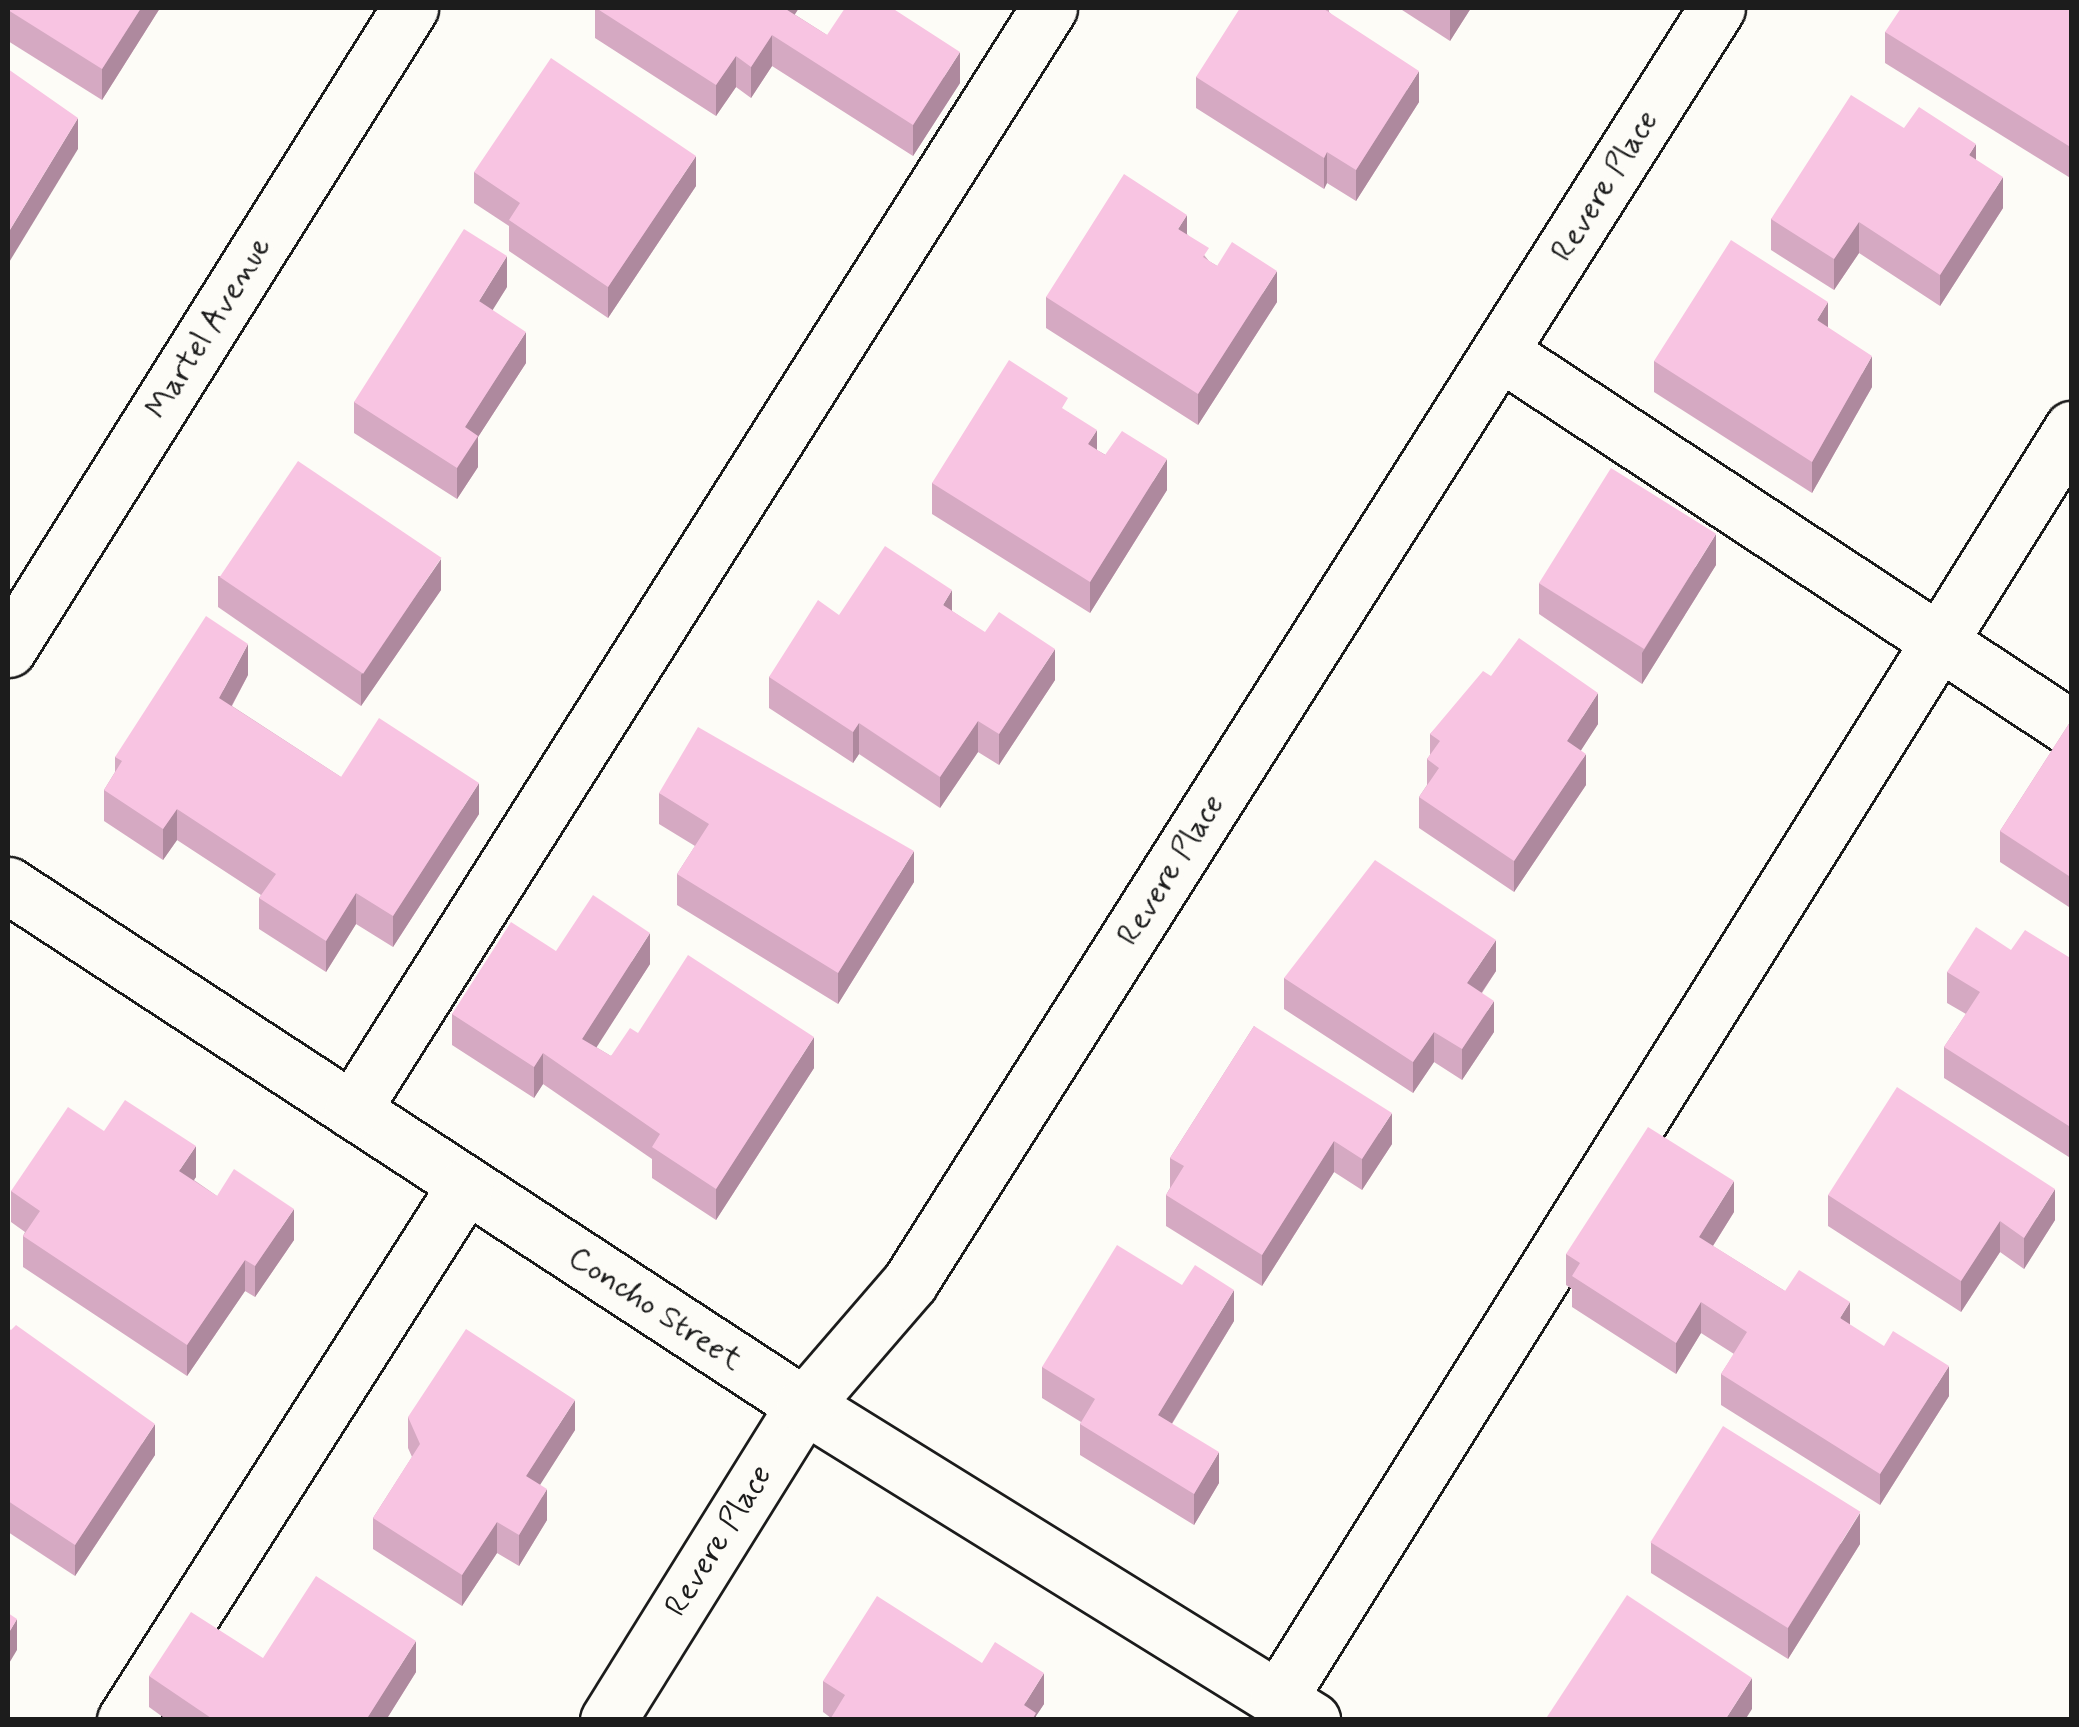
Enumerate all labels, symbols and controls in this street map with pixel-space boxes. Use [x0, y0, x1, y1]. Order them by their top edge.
street label: Revere Place [1543, 103, 1667, 269]
street label: Martel Avenue [139, 231, 279, 425]
street label: Revere Place [1109, 787, 1233, 953]
street label: Concho Street [561, 1239, 749, 1379]
street label: Revere Place [657, 1458, 781, 1624]

